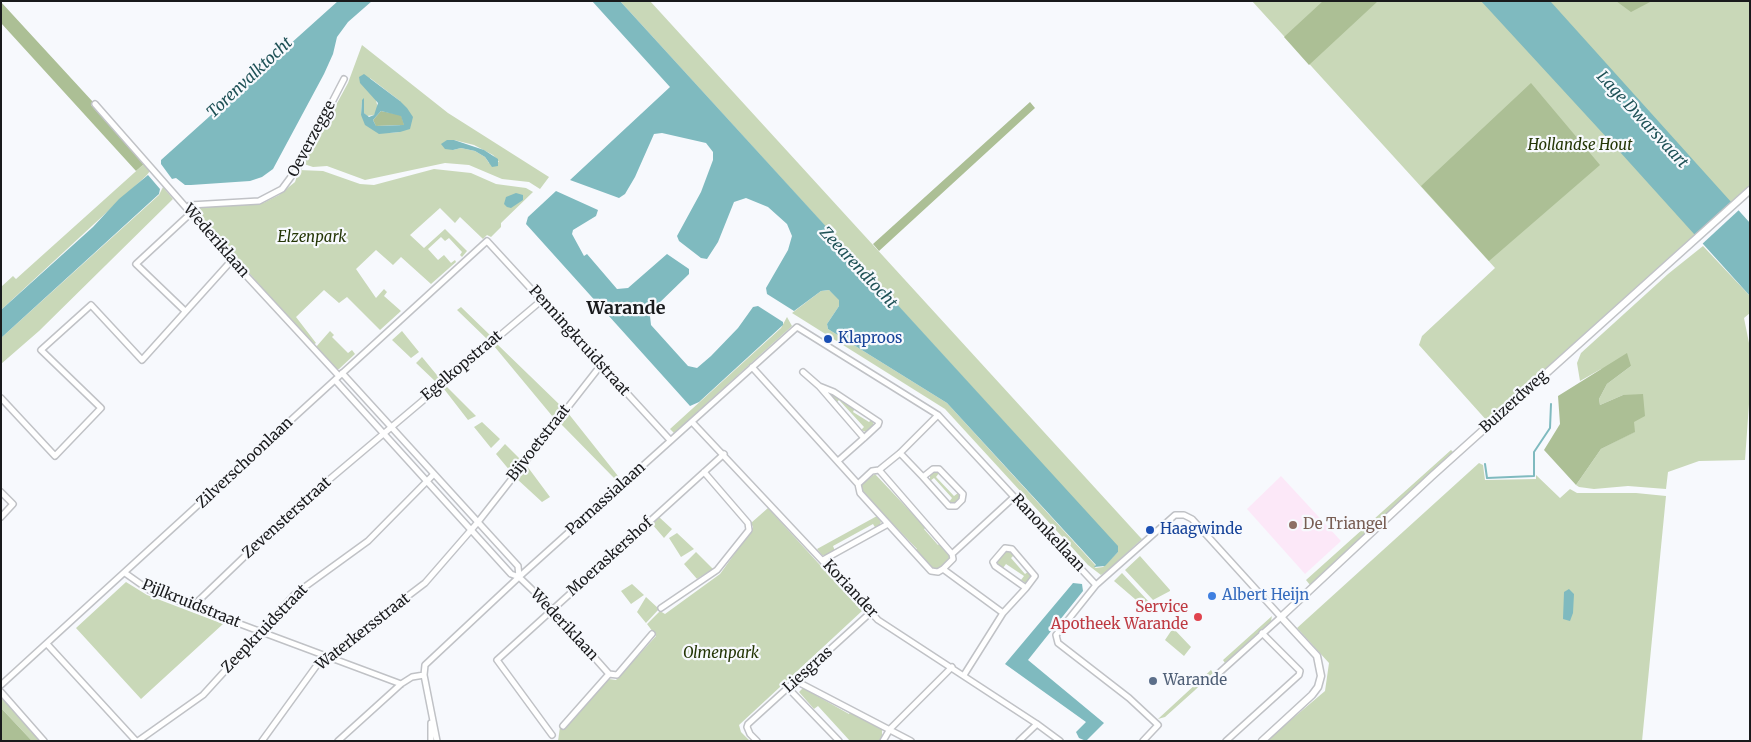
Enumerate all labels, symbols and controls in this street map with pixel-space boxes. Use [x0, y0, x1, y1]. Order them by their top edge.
water label: Torenvalktocht [203, 34, 297, 122]
water label: Lage Dwarsvaart [1592, 68, 1692, 172]
street label: Oeverzegge [284, 98, 340, 180]
park label: Hollandse Hout [1528, 137, 1632, 155]
street label: Wederiklaan [179, 201, 253, 281]
water label: Zeearendtocht [815, 223, 901, 313]
park label: Elzenpark [278, 229, 346, 247]
street label: Penningkruidstraat [525, 282, 633, 400]
district label: Warande [587, 298, 665, 320]
street label: Egelkopstraat [418, 327, 506, 405]
place label: Klaproos [838, 330, 902, 348]
marker: Klaproos [822, 333, 834, 345]
street label: Buizerdweg [1476, 367, 1552, 437]
street label: Bijvoetstraat [504, 401, 574, 485]
street label: Zilverschoonlaan [193, 414, 297, 512]
street label: Parnassialaan [563, 459, 649, 539]
street label: Zevensterstraat [239, 474, 335, 562]
street label: Ranonkellaan [1007, 490, 1089, 576]
street label: Moeraskershof [564, 514, 656, 600]
place label: De Triangel [1303, 516, 1387, 534]
marker: De Triangel [1287, 519, 1299, 531]
place label: Haagwinde [1160, 521, 1242, 539]
marker: Haagwinde [1144, 524, 1156, 536]
street label: Koriander [819, 556, 881, 622]
street label: Pijlkruidstraat [139, 576, 243, 632]
street label: Zeepkruidstraat [218, 581, 312, 677]
street label: Wederiklaan [526, 585, 602, 665]
place label: Albert Heijn [1222, 587, 1309, 605]
street label: Waterkersstraat [312, 590, 414, 674]
marker: Albert Heijn [1206, 590, 1218, 602]
place label: Service Apotheek Warande [1051, 599, 1188, 634]
marker: Service Apotheek Warande [1192, 611, 1204, 623]
street label: Liesgras [780, 643, 836, 697]
park label: Olmenpark [683, 645, 759, 663]
place label: Warande [1163, 672, 1227, 690]
marker: Warande [1147, 675, 1159, 687]

